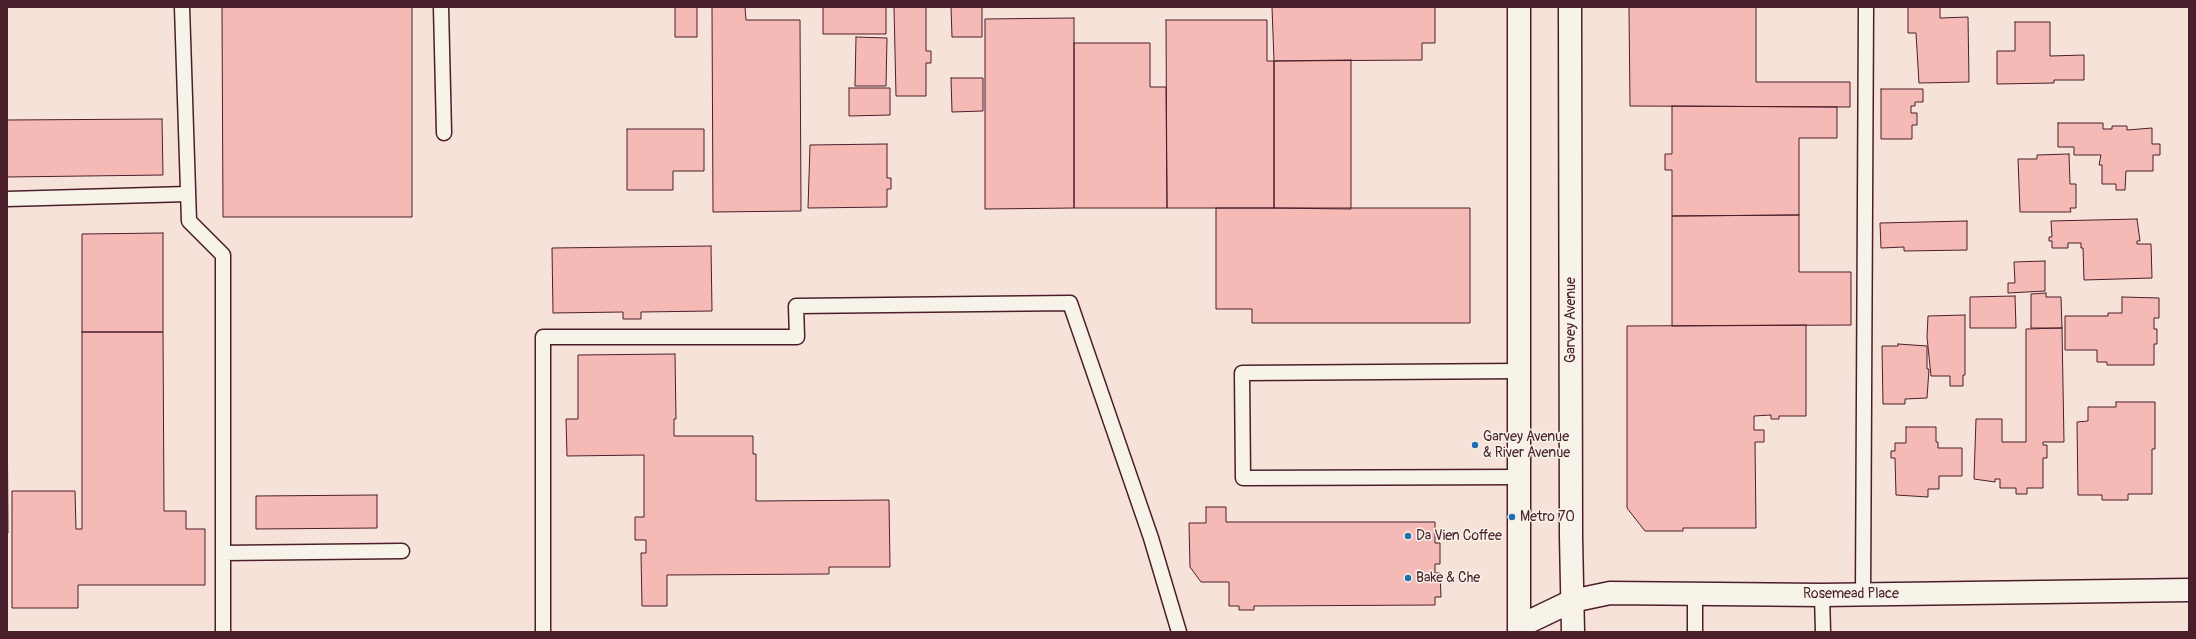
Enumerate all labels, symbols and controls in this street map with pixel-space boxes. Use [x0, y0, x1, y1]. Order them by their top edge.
street label: Garvey Avenue [1563, 277, 1579, 363]
place label: Garvey Avenue & River Avenue [1483, 429, 1570, 462]
marker: Garvey Avenue & River Avenue [1470, 440, 1480, 450]
place label: Metro 70 [1520, 509, 1575, 525]
marker: Metro 70 [1507, 512, 1517, 522]
place label: Da Vien Coffee [1416, 528, 1502, 544]
marker: Da Vien Coffee [1403, 531, 1413, 541]
place label: Bake & Che [1416, 570, 1480, 586]
marker: Bake & Che [1403, 573, 1413, 583]
street label: Rosemead Place [1803, 586, 1899, 602]

